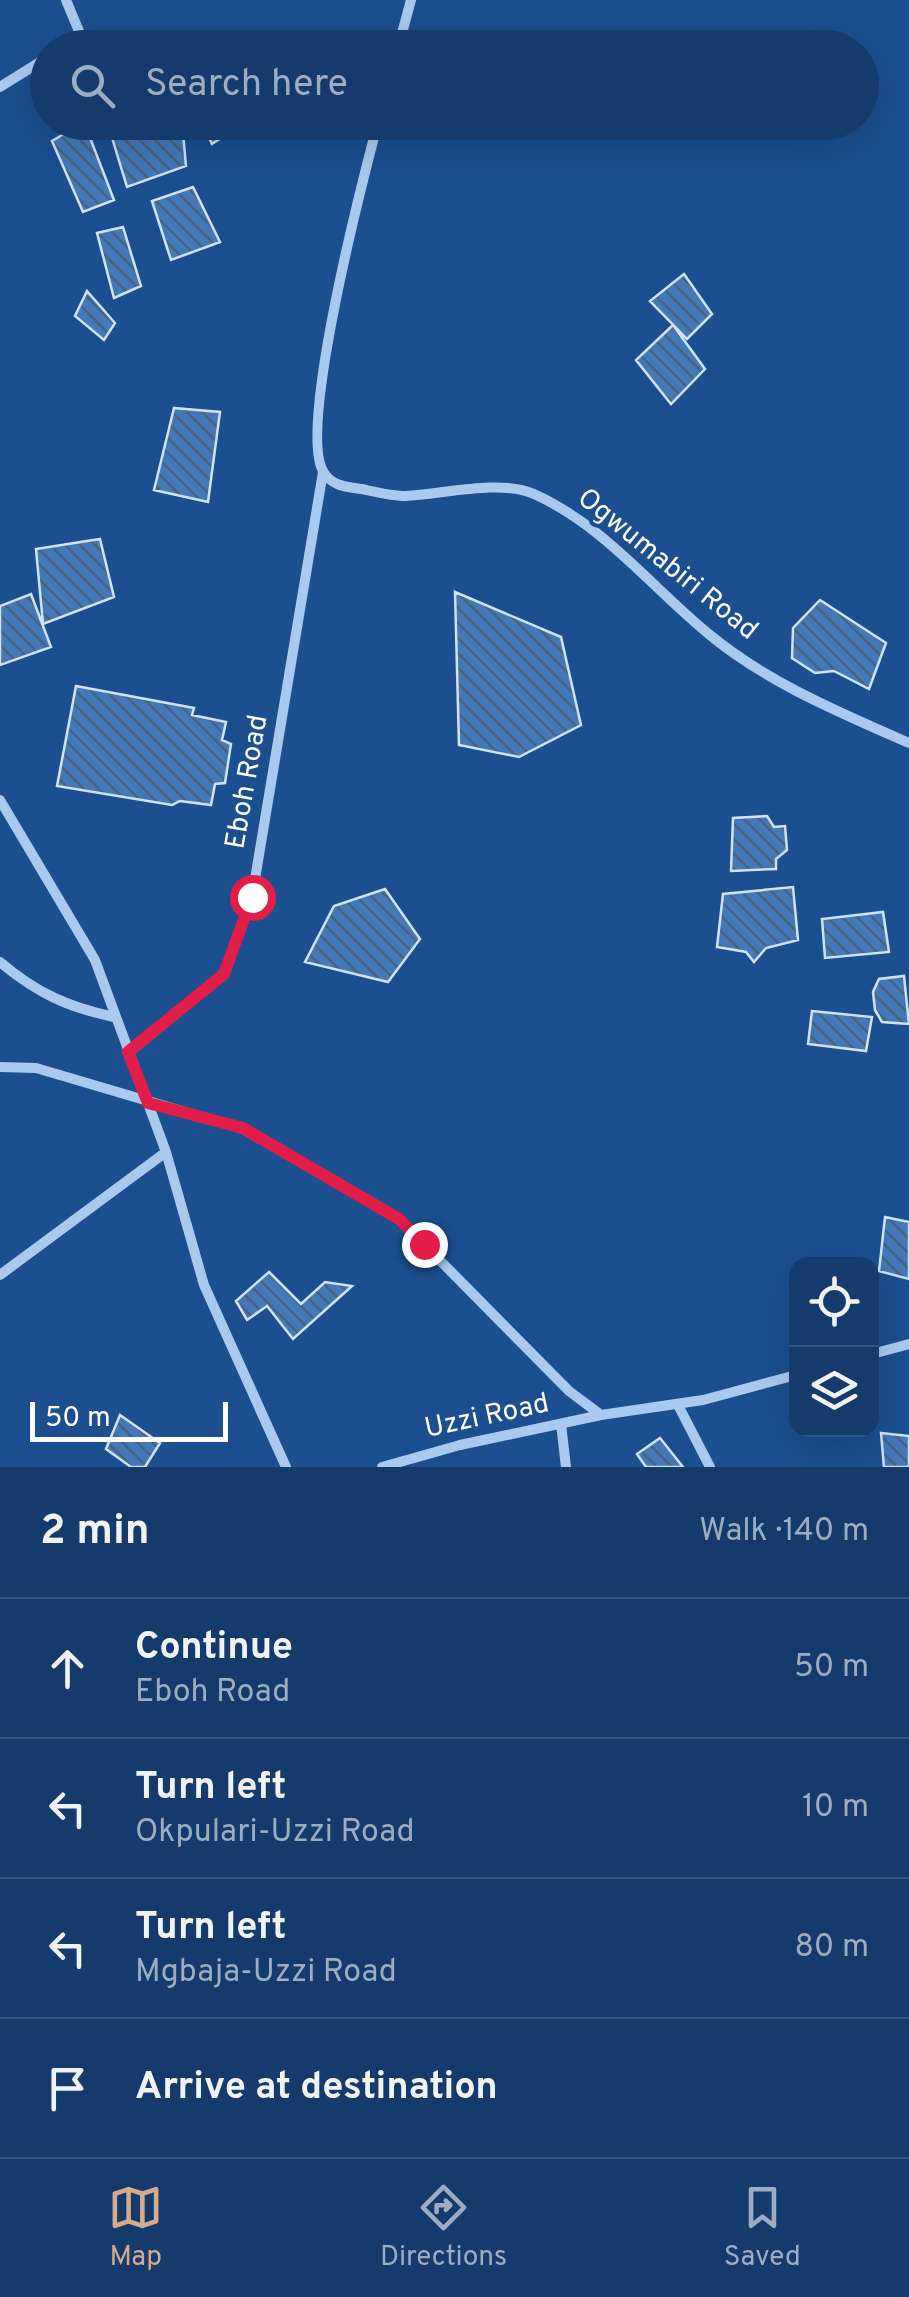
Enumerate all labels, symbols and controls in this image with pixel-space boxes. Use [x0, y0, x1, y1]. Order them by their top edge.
search box [30, 30, 879, 140]
icon: search [65, 58, 120, 113]
text: Search here [145, 61, 348, 110]
street label: Ogwumabiri Road [569, 481, 765, 649]
street label: Eboh Road [218, 712, 278, 852]
route start [230, 875, 276, 921]
route end [402, 1222, 448, 1268]
map controls [789, 1257, 879, 1437]
button: locate [789, 1257, 879, 1347]
button: layers [789, 1347, 879, 1437]
street label: Uzzi Road [422, 1386, 552, 1448]
scale bar [30, 1397, 228, 1442]
text: 50 m [45, 1401, 111, 1437]
text: 2 min [40, 1506, 150, 1559]
text: Walk · 140 m [699, 1512, 869, 1552]
text: Continue [135, 1624, 293, 1673]
icon: ahead [40, 1641, 95, 1696]
text: 50 m [794, 1648, 869, 1688]
text: Eboh Road [135, 1673, 290, 1713]
text: Turn left [135, 1764, 287, 1813]
icon: left [40, 1781, 95, 1836]
text: 10 m [802, 1788, 869, 1828]
text: Okpulari-Uzzi Road [135, 1813, 415, 1853]
text: Turn left [135, 1904, 287, 1953]
icon: left [40, 1921, 95, 1976]
text: 80 m [795, 1928, 869, 1968]
text: Mgbaja-Uzzi Road [135, 1953, 397, 1993]
icon: arrive [40, 2061, 95, 2116]
text: Arrive at destination [135, 2064, 498, 2113]
tab: Map [108, 2180, 163, 2276]
tab: Directions [380, 2180, 507, 2276]
tab: Saved [724, 2180, 801, 2276]

